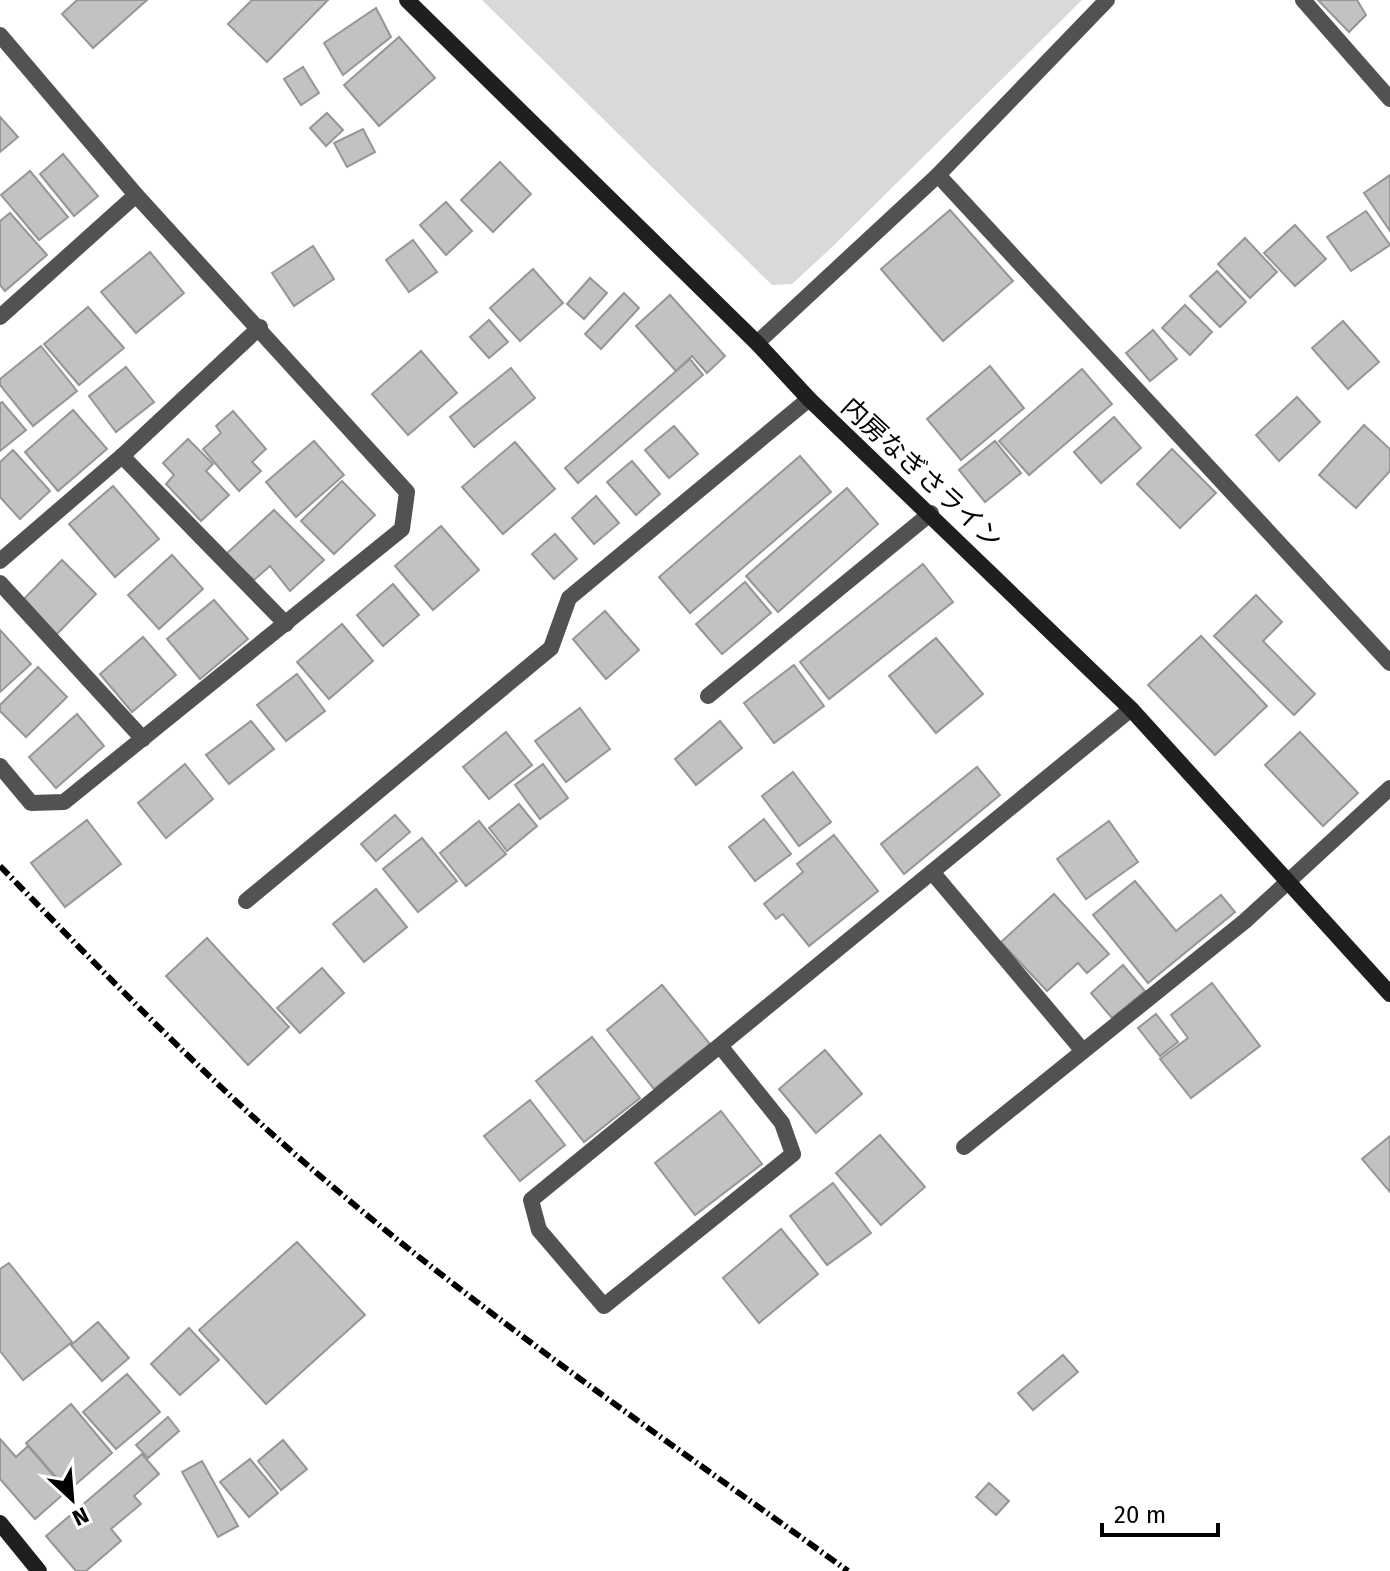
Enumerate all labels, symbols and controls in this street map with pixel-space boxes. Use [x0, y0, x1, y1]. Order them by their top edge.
street label: 内房なぎさライン [835, 391, 1008, 556]
north arrow [32, 1459, 112, 1539]
scale bar [1102, 1487, 1218, 1537]
text: N [68, 1501, 93, 1532]
text: 20 m [1114, 1501, 1166, 1529]

